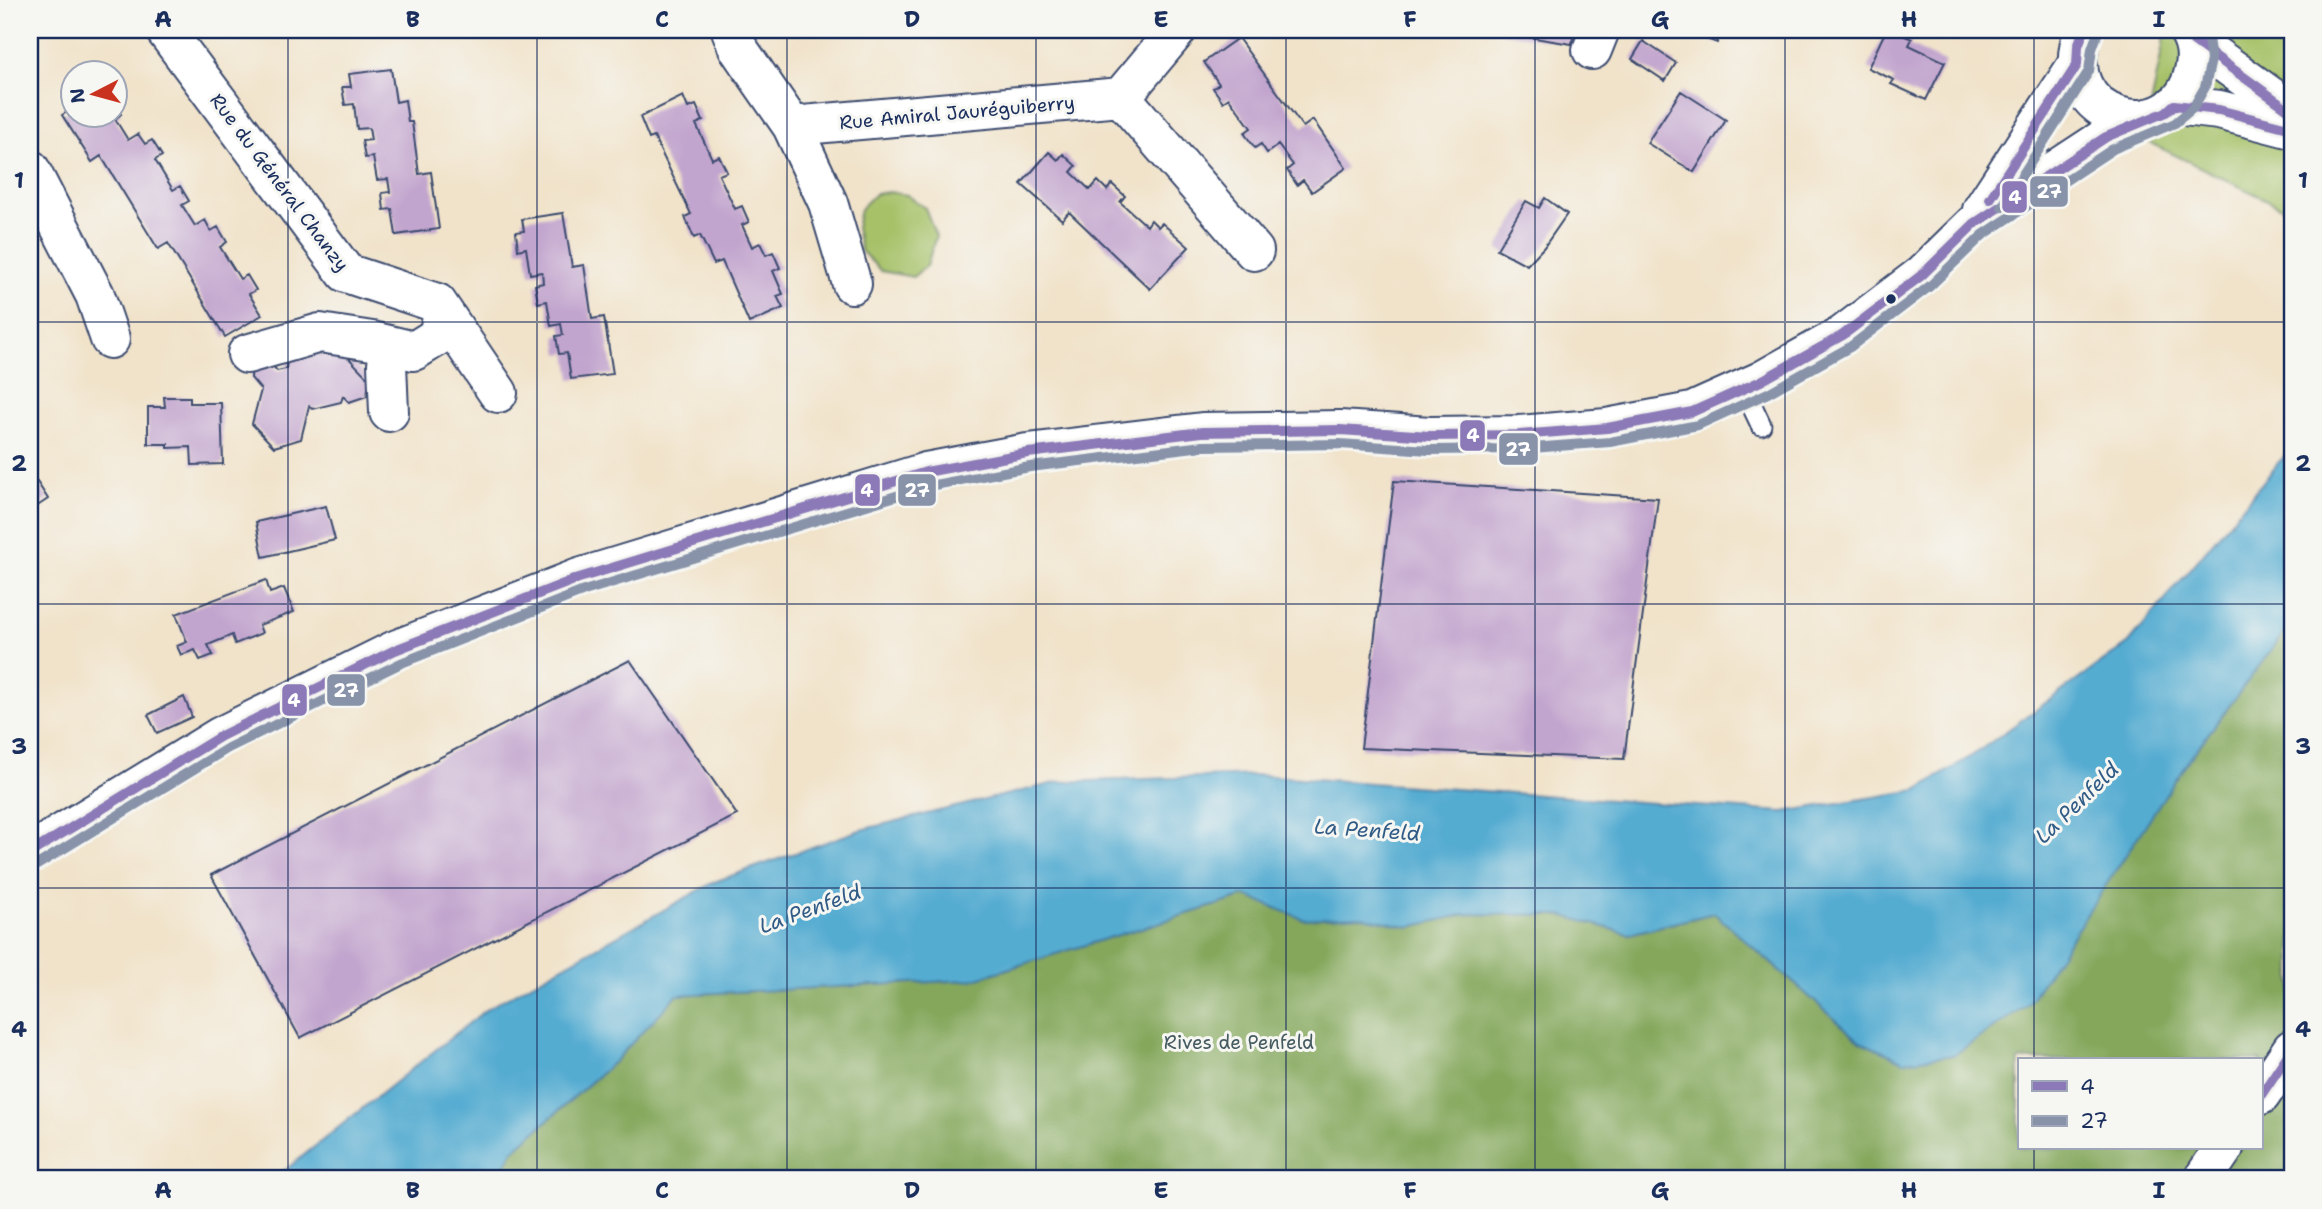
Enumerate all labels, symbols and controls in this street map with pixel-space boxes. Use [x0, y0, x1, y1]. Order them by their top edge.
text: A [154, 4, 172, 34]
text: B [406, 4, 420, 34]
text: C [655, 4, 669, 34]
text: D [904, 4, 920, 34]
text: E [1153, 4, 1169, 34]
text: F [1403, 4, 1417, 34]
text: G [1651, 4, 1670, 34]
text: H [1901, 4, 1917, 34]
text: I [2153, 4, 2166, 34]
north arrow [60, 60, 130, 130]
text: N [64, 87, 91, 105]
street label: Rue du Général Chanzy [204, 88, 355, 276]
street label: Rue Amiral Jauréguiberry [838, 90, 1076, 135]
text: 1 [14, 165, 24, 195]
text: 1 [2298, 165, 2308, 195]
line badge: 27 [2029, 175, 2069, 208]
text: 27 [2036, 179, 2062, 204]
line badge: 4 [2001, 180, 2028, 214]
text: 4 [2008, 185, 2022, 210]
unlabelled marker [1884, 292, 1898, 306]
line badge: 4 [1459, 419, 1486, 452]
text: 4 [1466, 423, 1480, 448]
line badge: 27 [1498, 432, 1539, 466]
text: 27 [1505, 437, 1531, 462]
text: 2 [11, 448, 27, 478]
text: 2 [2295, 448, 2311, 478]
line badge: 4 [854, 473, 881, 507]
line badge: 27 [897, 473, 937, 507]
text: 4 [860, 478, 874, 503]
text: 27 [904, 478, 930, 503]
line badge: 27 [326, 673, 366, 707]
text: 27 [333, 678, 359, 703]
line badge: 4 [281, 683, 308, 717]
text: 4 [287, 688, 301, 713]
text: 3 [11, 731, 27, 761]
text: 3 [2295, 731, 2311, 761]
water label: La Penfeld [2029, 755, 2125, 850]
water label: La Penfeld [1313, 812, 1422, 848]
water label: La Penfeld [755, 877, 865, 940]
text: 4 [11, 1014, 27, 1044]
text: 4 [2295, 1014, 2311, 1044]
park label: Rives de Penfeld [1164, 1030, 1314, 1055]
legend [2018, 1058, 2262, 1150]
text: 4 [2080, 1073, 2095, 1101]
text: 27 [2080, 1107, 2108, 1135]
text: A [154, 1175, 172, 1205]
text: B [406, 1175, 420, 1205]
text: C [655, 1175, 669, 1205]
text: D [904, 1175, 920, 1205]
text: E [1153, 1175, 1169, 1205]
text: F [1403, 1175, 1417, 1205]
text: G [1651, 1175, 1670, 1205]
text: H [1901, 1175, 1917, 1205]
text: I [2153, 1175, 2166, 1205]

